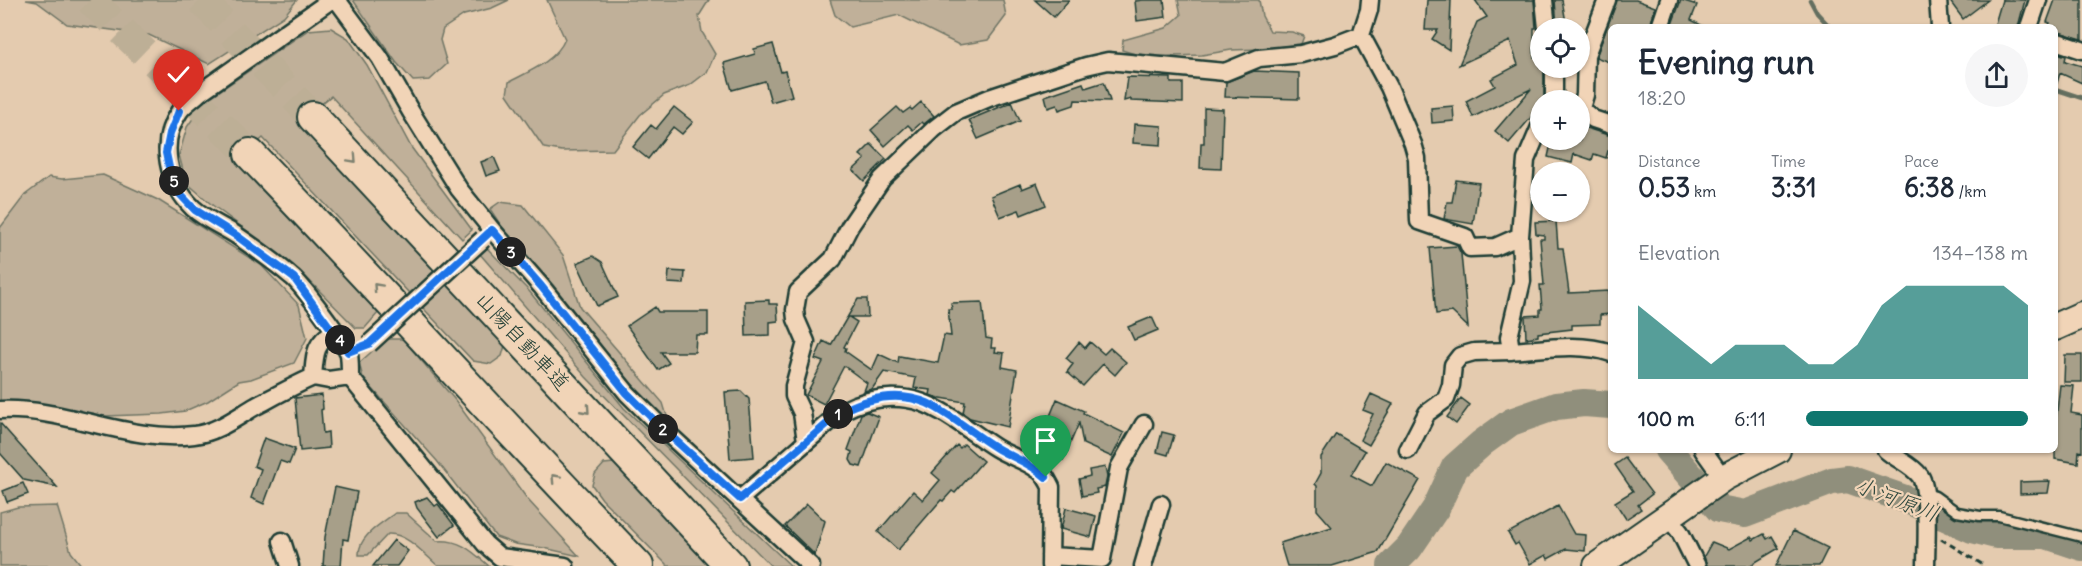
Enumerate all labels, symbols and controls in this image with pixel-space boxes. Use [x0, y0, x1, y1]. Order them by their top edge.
map controls [1530, 18, 1590, 222]
button: locate [1530, 18, 1590, 78]
text: Evening run [1638, 41, 1814, 83]
button: share [1965, 44, 2028, 107]
pin [153, 49, 204, 111]
icon: check [162, 58, 195, 91]
text: 18:20 [1638, 85, 1686, 110]
button: + [1530, 90, 1590, 150]
text: Distance [1638, 151, 1700, 171]
text: Time [1771, 151, 1806, 171]
text: Pace [1904, 151, 1939, 171]
one-way arrow [346, 152, 357, 163]
button: − [1530, 162, 1590, 222]
pin: 5 [159, 166, 189, 196]
text: 5 [169, 171, 179, 191]
text: 0.53 [1638, 171, 1690, 204]
text: 3:31 [1771, 171, 1816, 204]
text: 6:38 [1904, 171, 1955, 204]
text: km [1690, 181, 1716, 201]
text: /km [1955, 181, 1986, 201]
pin: 3 [496, 237, 526, 267]
text: Elevation [1638, 240, 1720, 265]
text: 134–138 m [1933, 240, 2028, 265]
text: 3 [506, 242, 516, 262]
one-way arrow [373, 283, 384, 293]
street label: 山陽自動車道 [470, 286, 576, 396]
pin: 4 [325, 325, 355, 355]
text: 4 [335, 330, 345, 350]
pin: 1 [823, 399, 853, 429]
one-way arrow [579, 403, 590, 413]
text: 1 [835, 404, 841, 424]
text: 100 m [1638, 406, 1695, 431]
text: 6:11 [1734, 406, 1766, 431]
pin: 2 [648, 414, 678, 444]
pin [1020, 415, 1071, 477]
text: 2 [659, 419, 667, 439]
icon: arrive [1029, 424, 1062, 457]
water label: 小河原川 [1851, 470, 1943, 528]
one-way arrow [551, 474, 562, 485]

